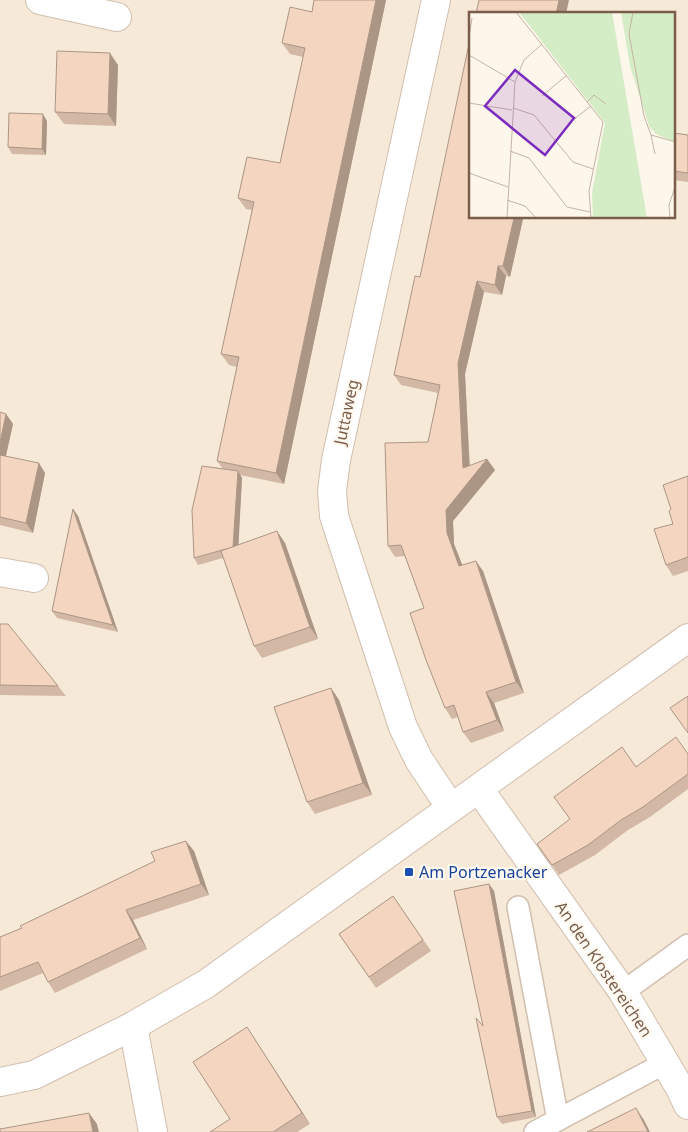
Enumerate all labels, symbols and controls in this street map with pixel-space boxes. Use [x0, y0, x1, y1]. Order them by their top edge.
inset map [469, 12, 676, 219]
street label: Juttaweg [328, 377, 364, 449]
place label: Am Portzenacker [419, 861, 548, 883]
marker: Am Portzenacker [403, 866, 415, 878]
street label: An den Klostereichen [550, 897, 658, 1041]

